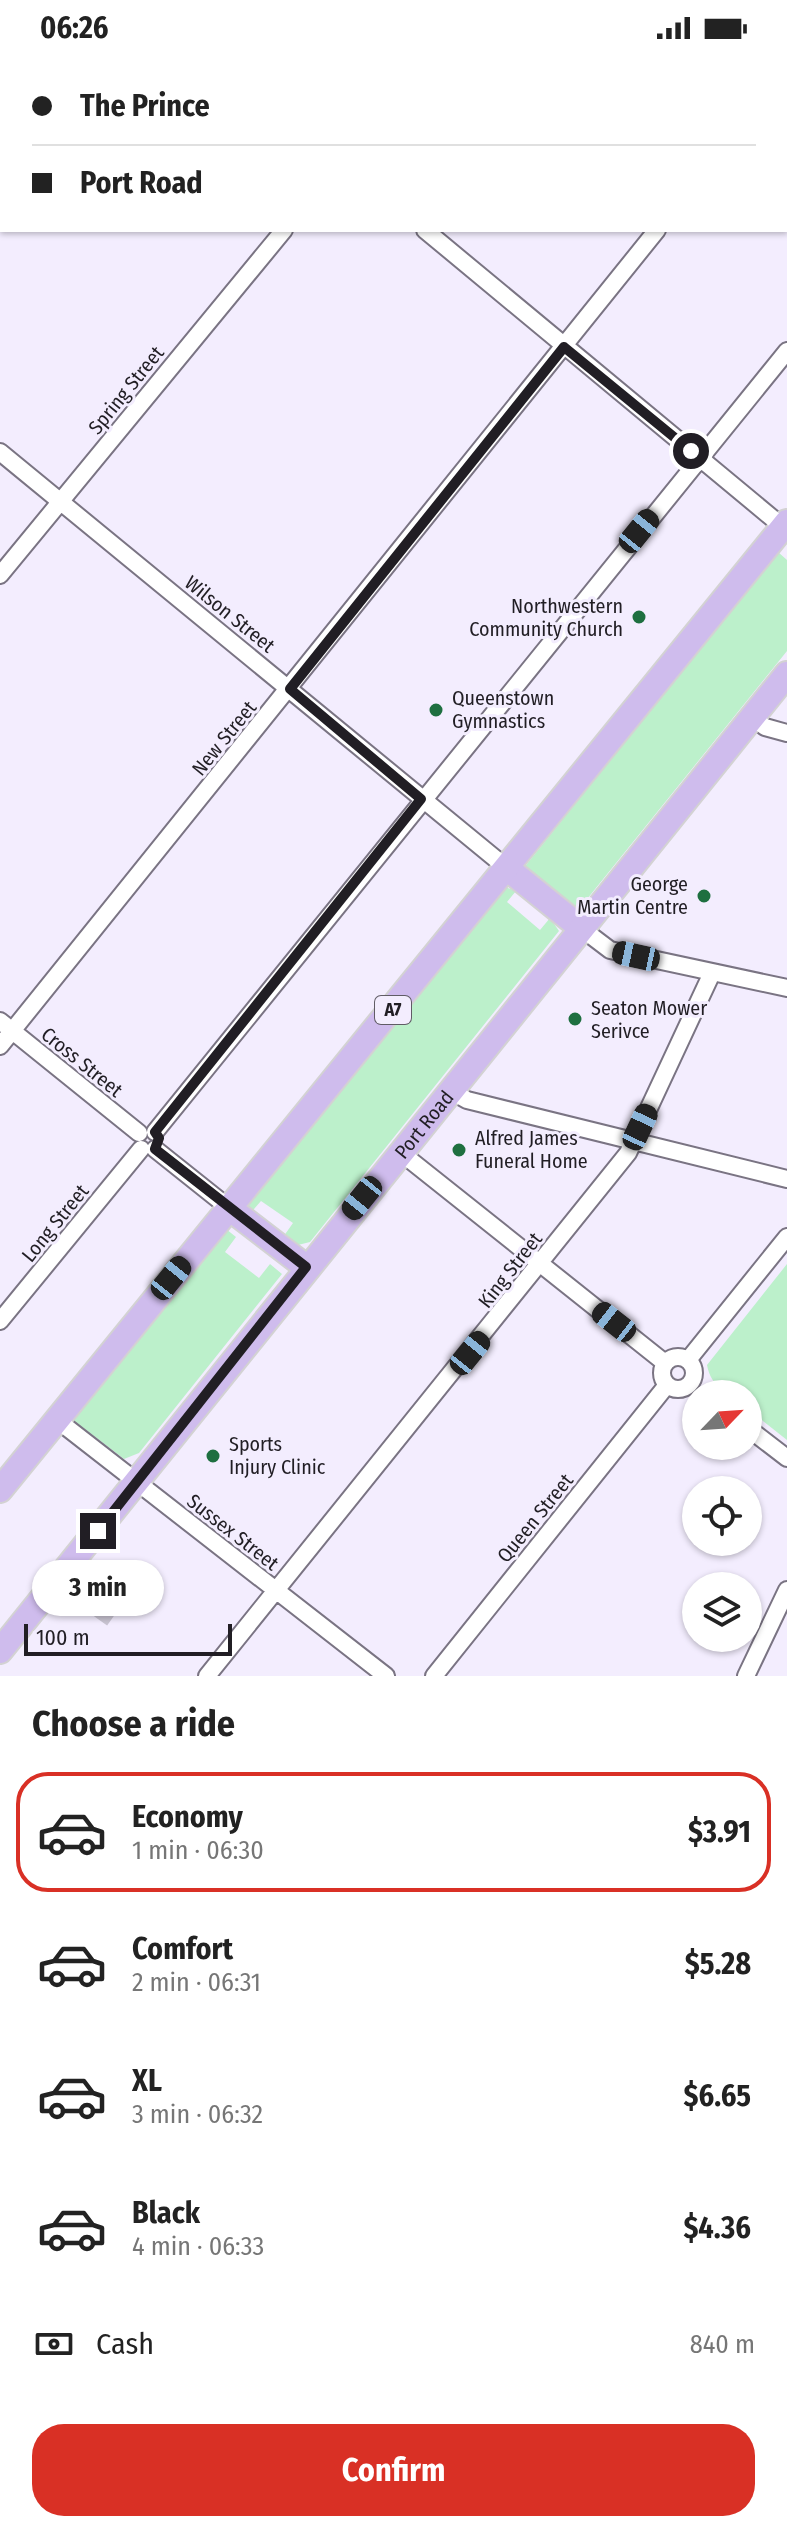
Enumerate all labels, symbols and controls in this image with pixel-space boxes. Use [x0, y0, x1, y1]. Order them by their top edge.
text: 06:26 [40, 10, 109, 46]
text: The Prince [80, 88, 210, 124]
text: Port Road [80, 165, 203, 201]
street label: Spring Street [83, 341, 169, 439]
route start [673, 433, 709, 469]
car [615, 505, 663, 557]
street label: Wilson Street [180, 570, 280, 658]
place label: Northwestern Community Church [469, 594, 623, 641]
marker: Northwestern Community Church [630, 608, 648, 626]
place label: Queenstown Gymnastics [452, 686, 554, 733]
street label: New Street [187, 696, 262, 780]
marker: Queenstown Gymnastics [427, 701, 445, 719]
place label: George Martin Centre [577, 872, 688, 919]
marker: George Martin Centre [695, 887, 713, 905]
car [610, 939, 662, 973]
road number: A7 [375, 996, 411, 1024]
place label: Seaton Mower Serivce [591, 996, 707, 1043]
marker: Seaton Mower Serivce [566, 1010, 584, 1028]
street label: Cross Street [37, 1022, 128, 1102]
street label: Port Road [390, 1086, 459, 1163]
car [619, 1100, 661, 1154]
place label: Alfred James Funeral Home [475, 1126, 588, 1173]
marker: Alfred James Funeral Home [450, 1141, 468, 1159]
car [338, 1172, 386, 1224]
street label: Long Street [16, 1179, 94, 1267]
street label: King Street [473, 1227, 547, 1313]
car [147, 1252, 195, 1304]
car [588, 1298, 640, 1346]
car [446, 1327, 494, 1379]
north arrow [682, 1380, 762, 1460]
map controls [682, 1380, 762, 1652]
place label: Sports Injury Clinic [229, 1432, 326, 1479]
marker: Sports Injury Clinic [204, 1447, 222, 1465]
street label: Queen Street [492, 1468, 578, 1567]
button: locate [682, 1476, 762, 1556]
street label: Sussex Street [182, 1489, 284, 1575]
route end [80, 1513, 116, 1549]
callout: 3 min [32, 1559, 164, 1615]
text: 3 min [69, 1572, 127, 1603]
button: layers [682, 1572, 762, 1652]
scale bar [24, 1620, 232, 1656]
text: 100 m [36, 1624, 90, 1651]
text: Choose a ride [32, 1702, 235, 1746]
icon: car [36, 1796, 108, 1868]
text: Economy [132, 1799, 243, 1835]
text: $3.91 [688, 1814, 751, 1850]
text: 1 min · 06:30 [132, 1835, 264, 1866]
icon: car [36, 1928, 108, 2000]
text: Comfort [132, 1931, 233, 1967]
text: $5.28 [685, 1946, 751, 1982]
text: 2 min · 06:31 [132, 1967, 261, 1998]
icon: car [36, 2060, 108, 2132]
text: XL [132, 2063, 162, 2099]
text: $6.65 [684, 2078, 751, 2114]
text: 3 min · 06:32 [132, 2099, 263, 2130]
icon: car [36, 2192, 108, 2264]
text: Black [132, 2195, 200, 2231]
text: $4.36 [683, 2210, 751, 2246]
text: 4 min · 06:33 [132, 2231, 264, 2262]
icon: cash [32, 2322, 76, 2366]
text: Cash [96, 2326, 154, 2362]
text: 840 m [690, 2329, 755, 2360]
button: Confirm [32, 2424, 755, 2516]

